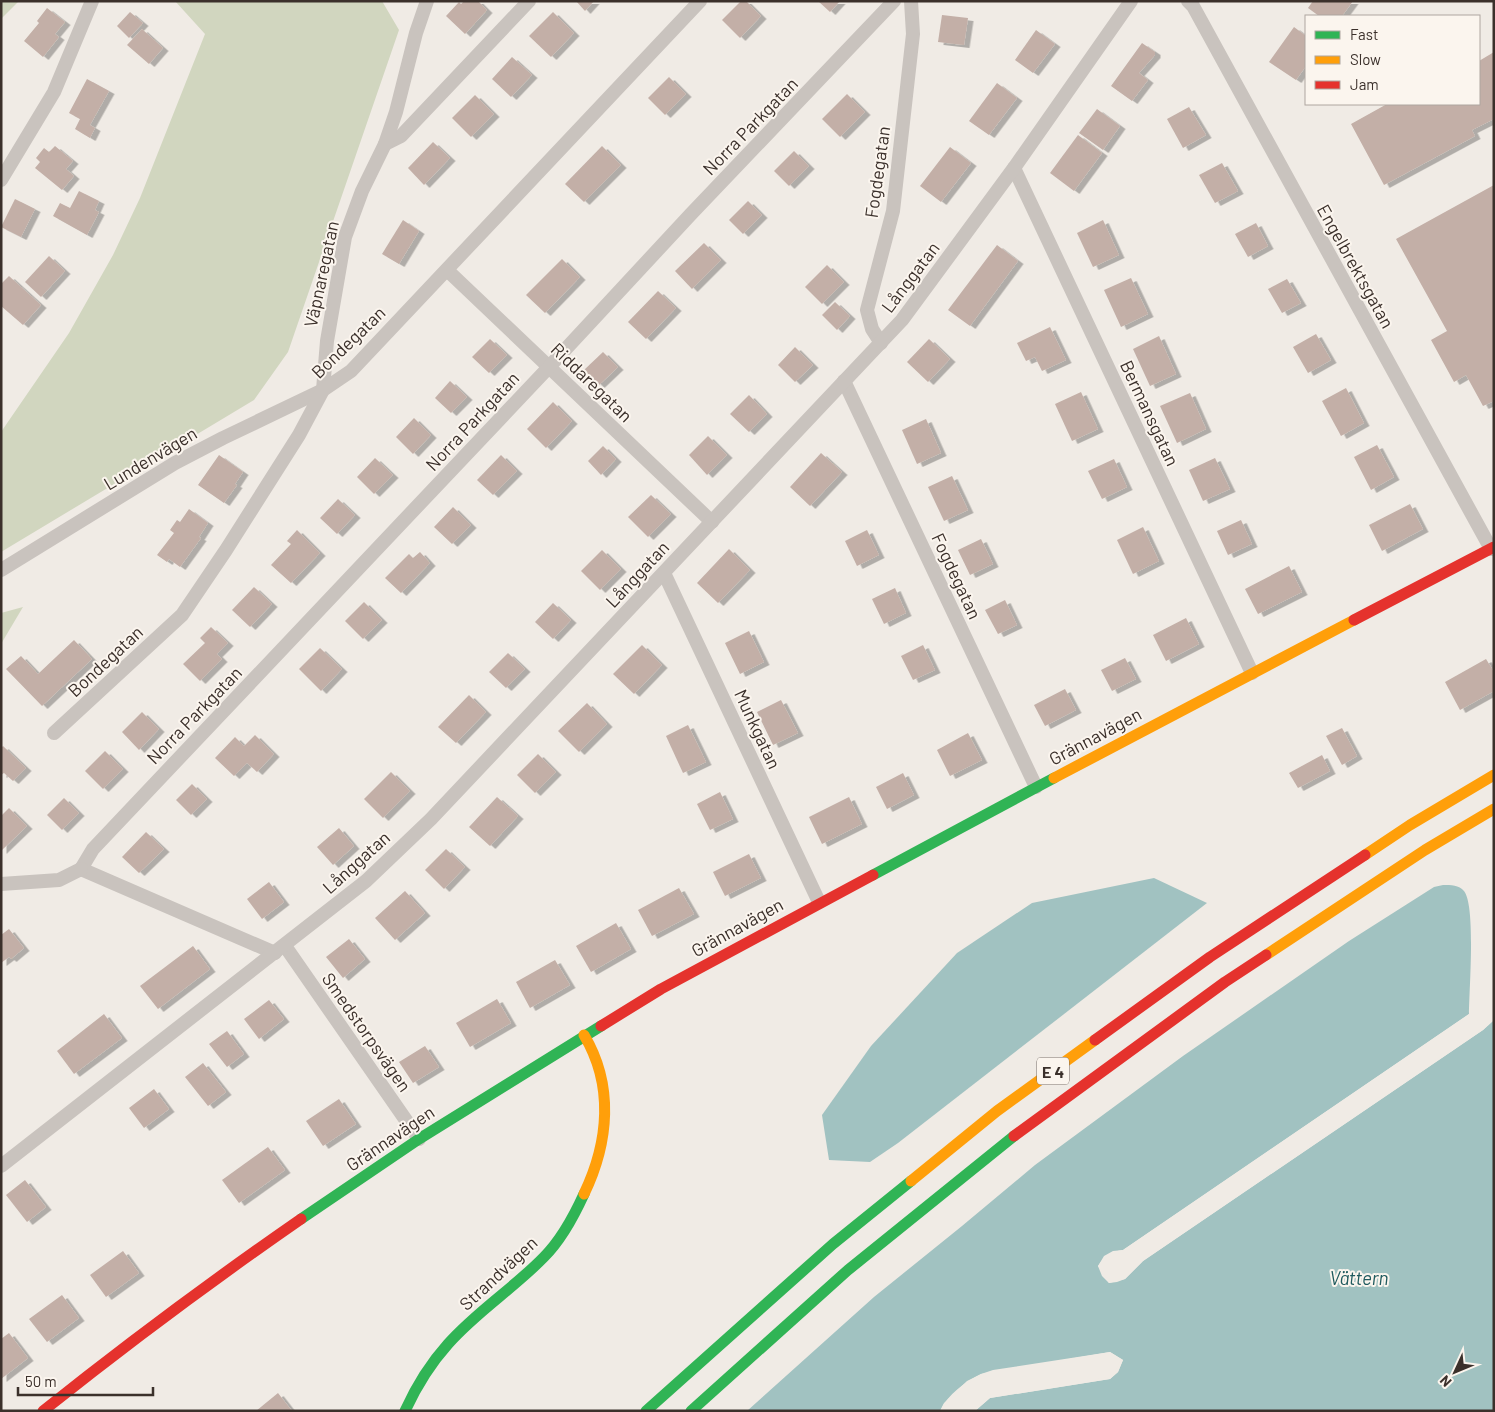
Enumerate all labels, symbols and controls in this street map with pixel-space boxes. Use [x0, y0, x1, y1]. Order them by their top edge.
legend [1305, 15, 1480, 105]
text: Fast [1350, 25, 1378, 43]
text: Slow [1350, 50, 1381, 68]
street label: Norra Parkgatan [698, 73, 802, 179]
text: Jam [1350, 75, 1379, 93]
street label: Fogdegatan [860, 125, 894, 219]
street label: Engelbrektsgatan [1313, 200, 1399, 332]
street label: Väpnaregatan [299, 219, 343, 329]
street label: Långgatan [876, 237, 944, 317]
street label: Bondegatan [306, 301, 390, 383]
street label: Riddaregatan [547, 338, 637, 426]
street label: Bermansgatan [1116, 357, 1184, 469]
street label: Norra Parkgatan [421, 367, 523, 475]
street label: Lundenvägen [99, 422, 201, 494]
street label: Fogdegatan [927, 529, 987, 623]
street label: Långgatan [601, 536, 673, 612]
street label: Bondegatan [63, 621, 147, 701]
street label: Norra Parkgatan [142, 662, 246, 768]
street label: Munkgatan [730, 686, 786, 772]
street label: Grännavägen [1045, 702, 1145, 770]
street label: Långgatan [318, 826, 394, 898]
street label: Grännavägen [687, 893, 787, 961]
street label: Smedstorpsvägen [318, 968, 416, 1096]
road number: E 4 [1037, 1058, 1069, 1084]
street label: Grännavägen [342, 1100, 438, 1176]
street label: Strandvägen [454, 1231, 542, 1315]
water label: Vättern [1330, 1266, 1389, 1289]
north arrow [1430, 1347, 1480, 1397]
scale bar [18, 1364, 152, 1396]
text: 50 m [25, 1372, 57, 1390]
text: N [1436, 1372, 1455, 1391]

